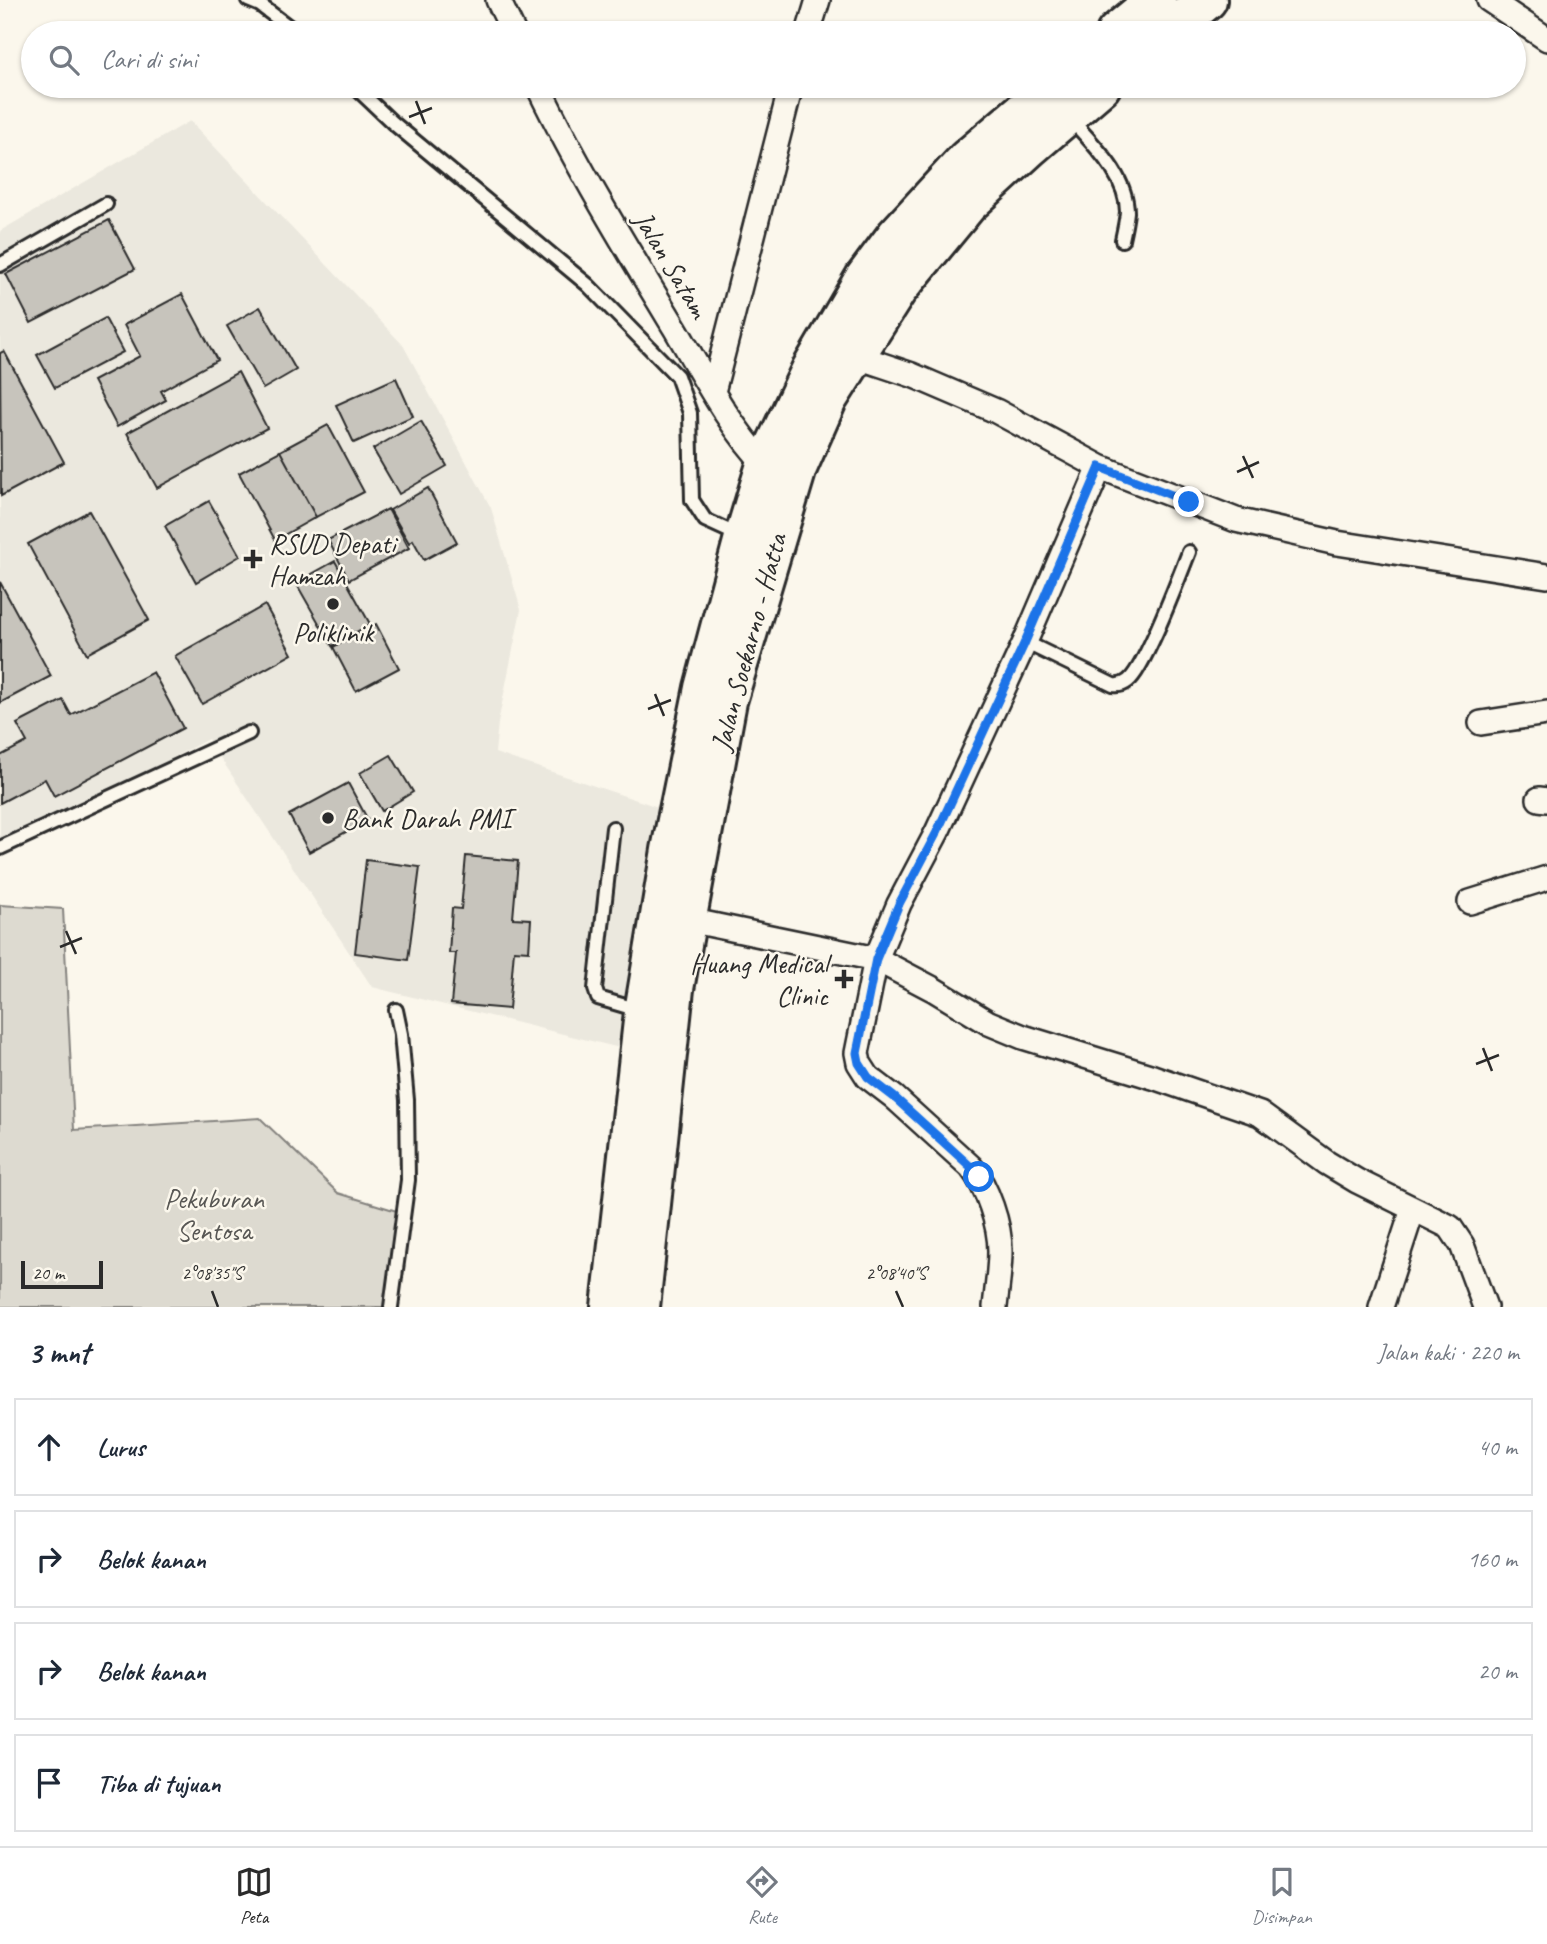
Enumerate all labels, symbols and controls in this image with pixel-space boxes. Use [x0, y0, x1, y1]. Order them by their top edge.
search box [21, 21, 1526, 98]
icon: search [45, 41, 83, 79]
text: Cari di sini [101, 43, 197, 76]
street label: Jalan Satam [625, 203, 718, 326]
route end [1173, 486, 1204, 517]
place label: RSUD Depati Hamzah [269, 526, 399, 593]
street label: Jalan Soekarno - Hatta [702, 528, 795, 756]
marker: RSUD Depati Hamzah [243, 549, 263, 569]
marker: Poliklinik [325, 596, 341, 612]
place label: Poliklinik [293, 615, 375, 650]
place label: Bank Darah PMI [342, 801, 517, 836]
marker: Bank Darah PMI [320, 810, 336, 826]
place label: Huang Medical Clinic [690, 946, 833, 1013]
marker: Huang Medical Clinic [834, 969, 854, 989]
route start [963, 1161, 994, 1192]
park label: Pekuburan Sentosa [164, 1181, 265, 1248]
scale bar [21, 1258, 103, 1290]
text: 20 m [32, 1261, 64, 1285]
text: 2°08'35"S [182, 1262, 246, 1284]
text: 2°08'40"S [866, 1262, 930, 1284]
text: 3 mnt [28, 1334, 90, 1372]
text: Jalan kaki · 220 m [1377, 1338, 1519, 1367]
icon: ahead [30, 1428, 68, 1466]
text: Lurus [97, 1431, 145, 1464]
text: 40 m [1478, 1433, 1517, 1462]
icon: right [30, 1540, 68, 1578]
text: Belok kanan [97, 1543, 206, 1576]
text: 160 m [1468, 1545, 1517, 1574]
icon: right [30, 1652, 68, 1690]
text: Belok kanan [97, 1655, 206, 1688]
text: 20 m [1478, 1657, 1517, 1686]
icon: arrive [30, 1764, 68, 1802]
text: Tiba di tujuan [97, 1767, 221, 1800]
tab: Peta [235, 1863, 273, 1929]
tab: Rute [743, 1863, 781, 1929]
tab: Disimpan [1252, 1863, 1312, 1929]

